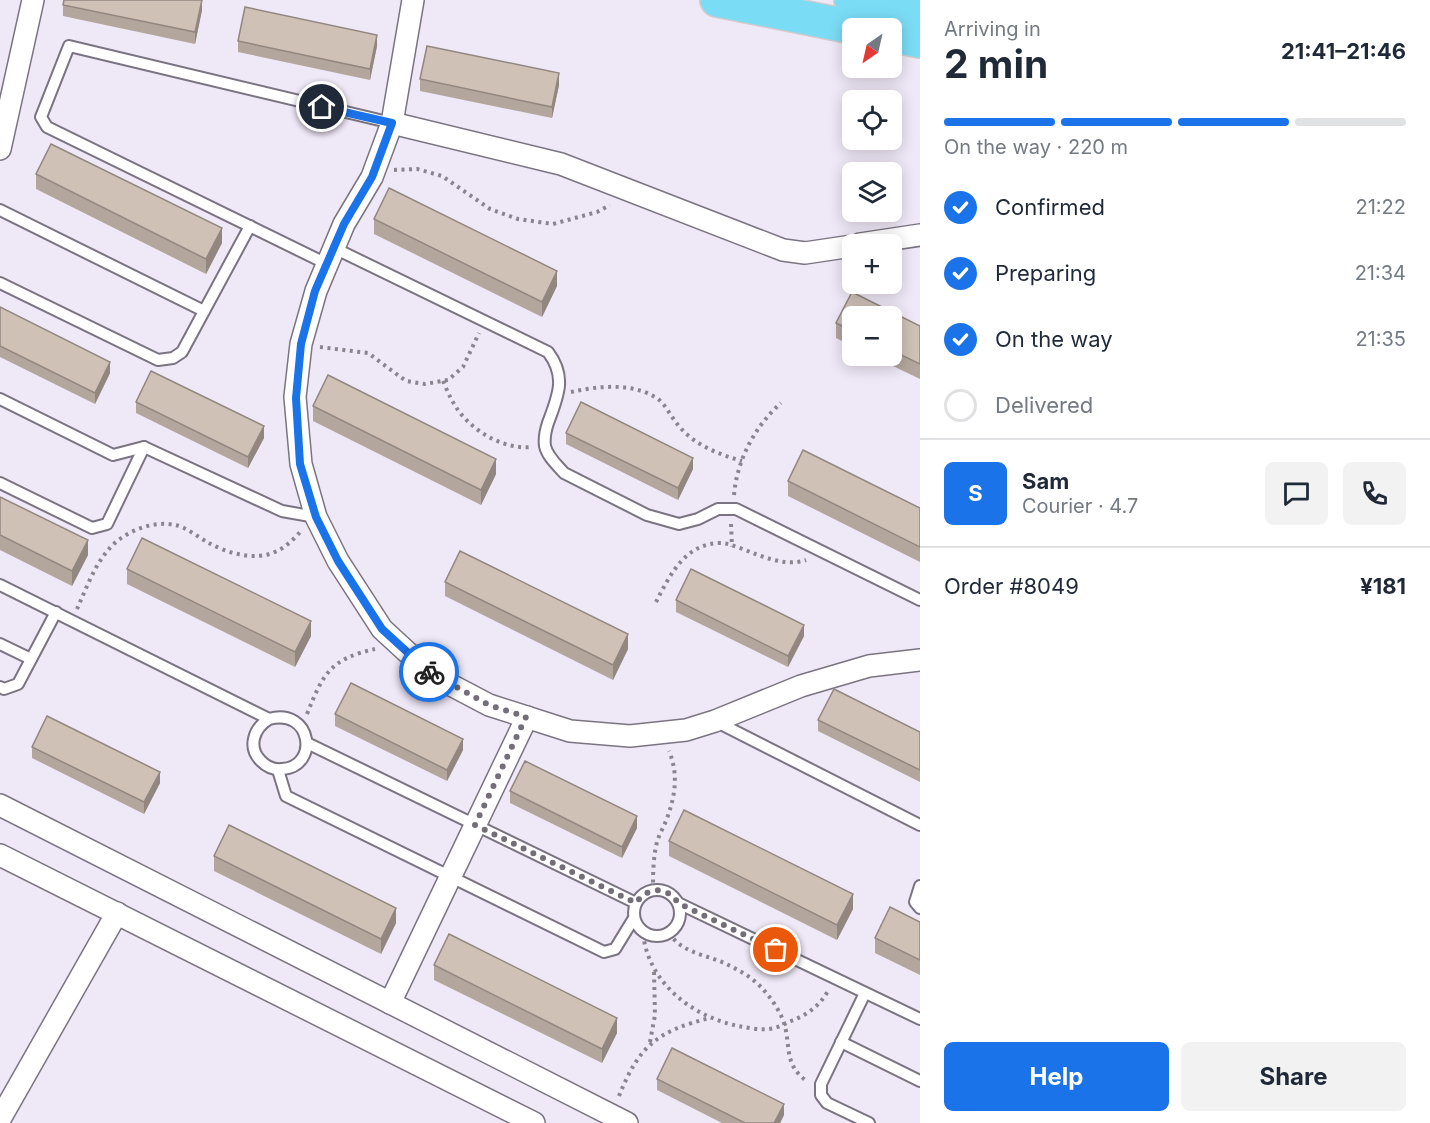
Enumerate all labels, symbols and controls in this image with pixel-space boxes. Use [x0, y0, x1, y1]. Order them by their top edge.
text: Arriving in [944, 17, 1041, 41]
north arrow [842, 18, 902, 78]
map controls [842, 18, 902, 366]
text: 21:41–21:46 [1281, 38, 1406, 64]
text: 2 min [944, 40, 1048, 87]
pin [296, 81, 347, 132]
icon: home [305, 90, 338, 123]
button: locate [842, 90, 902, 150]
text: On the way · 220 m [944, 135, 1128, 159]
button: layers [842, 162, 902, 222]
icon: check [944, 191, 977, 224]
text: Confirmed [995, 194, 1105, 220]
text: 21:22 [1356, 195, 1406, 219]
button: + [842, 234, 902, 294]
icon: check [944, 257, 977, 290]
text: Preparing [995, 260, 1096, 286]
text: 21:34 [1355, 261, 1406, 285]
button: − [842, 306, 902, 366]
icon: check [944, 323, 977, 356]
text: On the way [995, 326, 1113, 352]
text: 21:35 [1355, 327, 1406, 351]
text: Delivered [995, 392, 1093, 418]
button: chat [1265, 462, 1328, 525]
button: phone [1343, 462, 1406, 525]
text: Sam [1022, 468, 1069, 494]
text: S [968, 480, 983, 506]
text: Courier · 4.7 [1022, 494, 1138, 518]
text: Order #8049 [944, 573, 1079, 599]
text: ¥181 [1360, 573, 1406, 599]
courier [399, 642, 459, 702]
icon: bike [413, 656, 446, 689]
pin [750, 924, 801, 975]
icon: bag [759, 933, 792, 966]
button: Help [944, 1042, 1169, 1111]
button: Share [1181, 1042, 1406, 1111]

